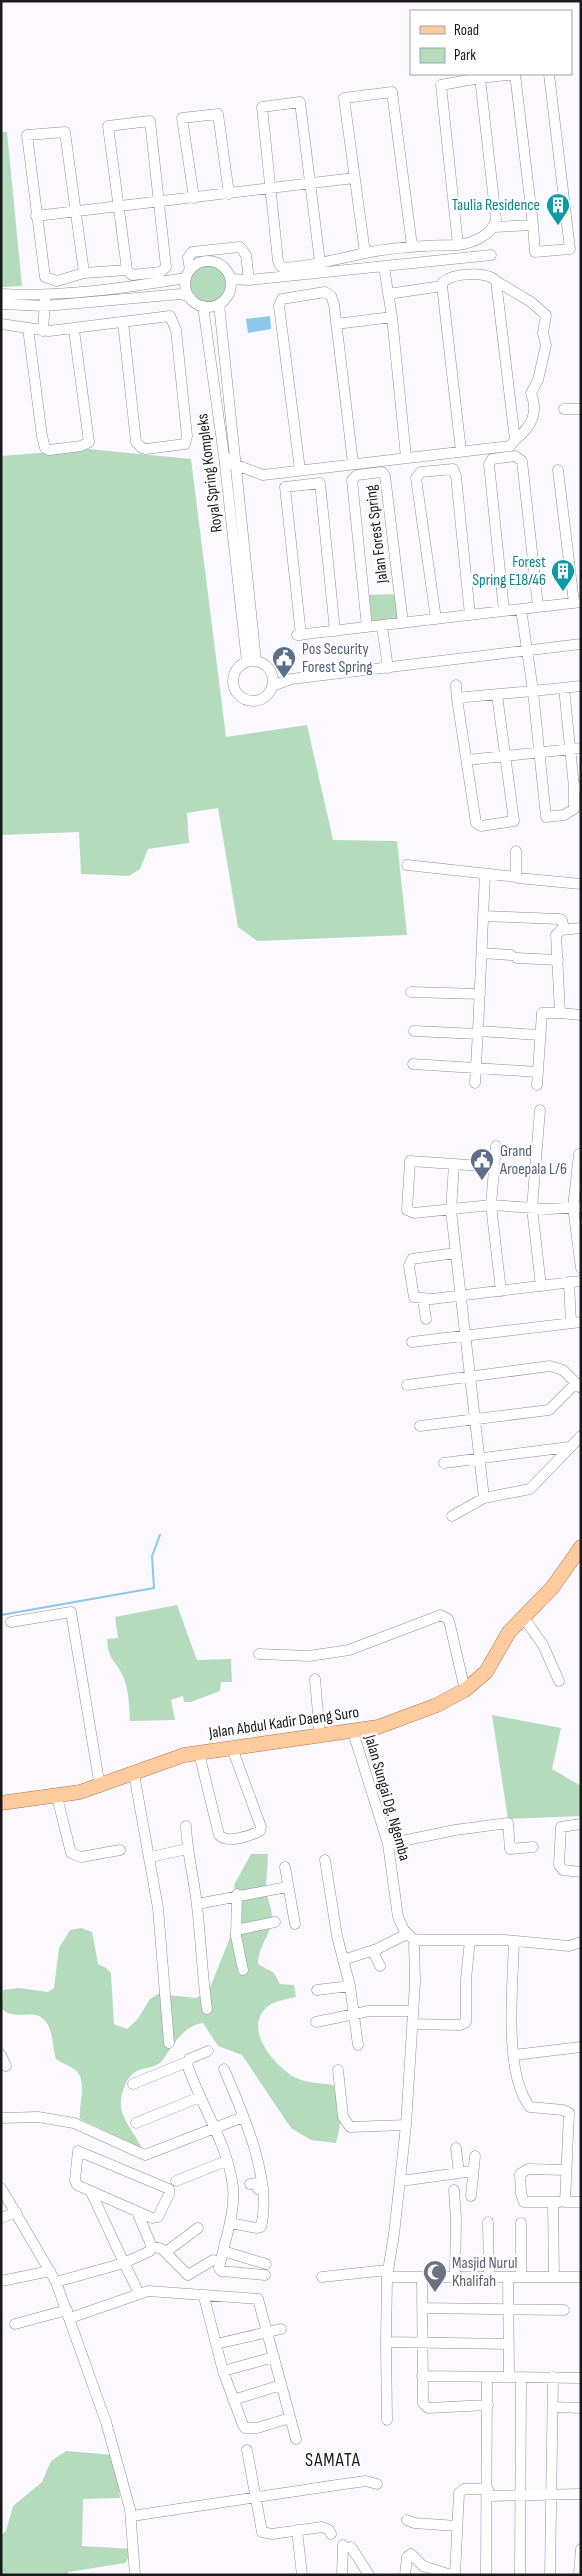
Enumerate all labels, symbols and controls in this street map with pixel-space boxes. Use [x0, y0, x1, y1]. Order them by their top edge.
legend [410, 10, 572, 75]
text: Road [454, 21, 479, 40]
text: Park [454, 46, 476, 65]
building icon: Taulia Residence [545, 192, 571, 226]
place label: Taulia Residence [452, 196, 540, 215]
street label: Royal Spring Kompleks [193, 412, 227, 534]
street label: Jalan Forest Spring [362, 484, 393, 585]
place label: Forest Spring E18/46 [472, 553, 546, 590]
building icon: Forest Spring E18/46 [550, 558, 576, 592]
place label: Pos Security Forest Spring [302, 640, 373, 677]
public building icon: Pos Security Forest Spring [271, 645, 297, 679]
place label: Grand Aroepala L/6 [499, 1142, 567, 1179]
public building icon: Grand Aroepala L/6 [469, 1147, 495, 1181]
street label: Jalan Abdul Kadir Daeng Suro [207, 1703, 360, 1743]
street label: Jalan Sungai Dg. Ngemba [360, 1732, 414, 1863]
place label: Masjid Nurul Khalifah [452, 2254, 518, 2291]
mosque icon: Masjid Nurul Khalifah [422, 2259, 448, 2293]
district label: SAMATA [305, 2449, 361, 2472]

